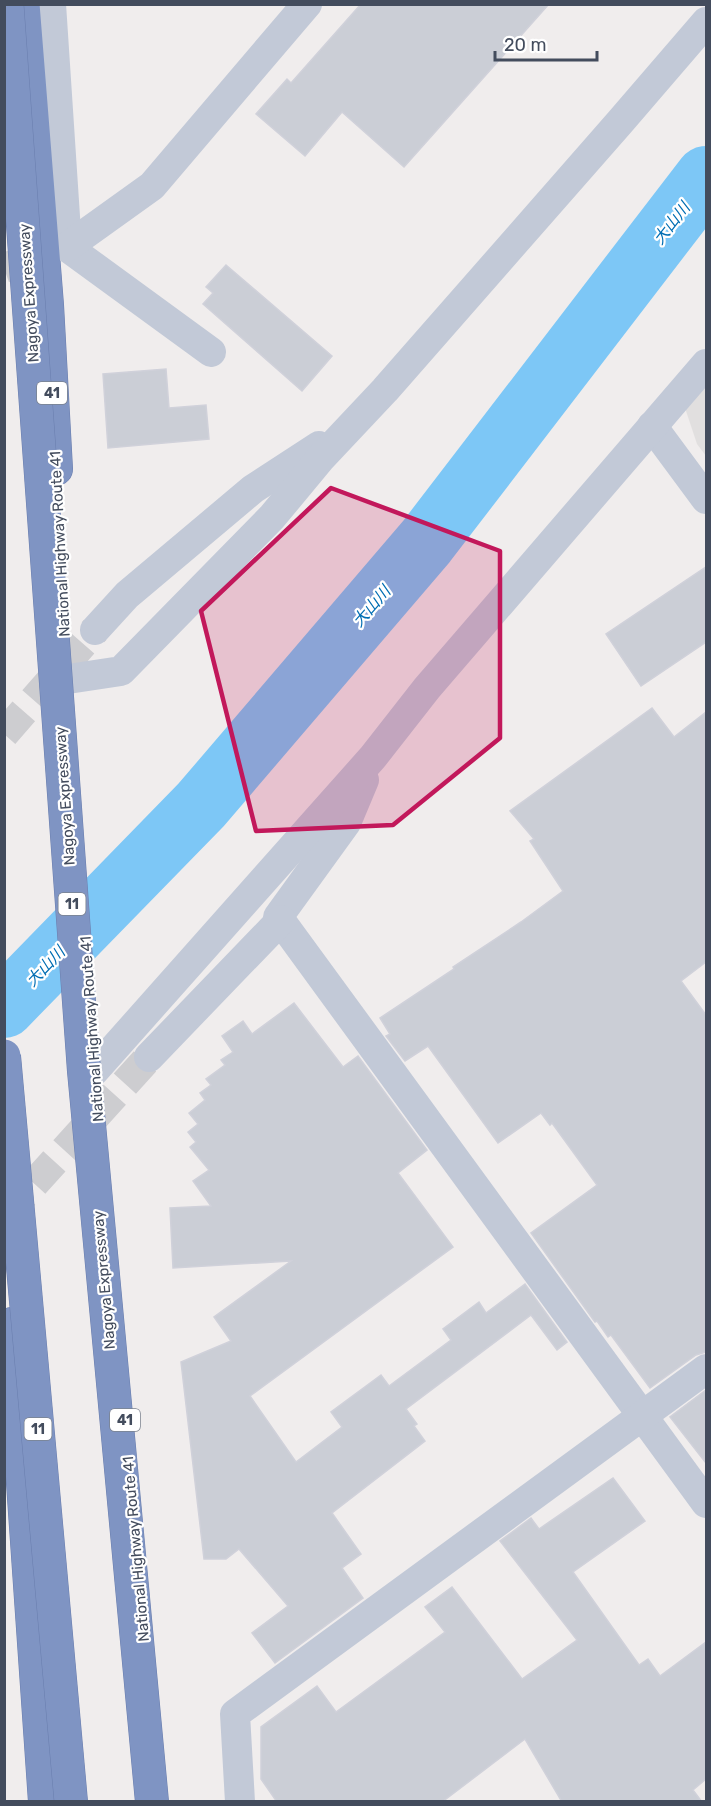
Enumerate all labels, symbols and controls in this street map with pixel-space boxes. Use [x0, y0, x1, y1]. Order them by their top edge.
scale bar [495, 24, 597, 62]
text: 20 m [504, 34, 546, 56]
water label: 大山川 [649, 197, 695, 248]
street label: Nagoya Expressway [15, 223, 43, 363]
road number: 41 [37, 382, 67, 404]
street label: National Highway Route 41 [46, 451, 74, 637]
water label: 大山川 [348, 580, 396, 631]
street label: Nagoya Expressway [51, 726, 79, 866]
road number: 11 [58, 893, 86, 915]
street label: National Highway Route 41 [77, 936, 107, 1122]
water label: 大山川 [22, 941, 70, 990]
street label: Nagoya Expressway [89, 1210, 119, 1350]
road number: 41 [110, 1409, 140, 1431]
road number: 11 [24, 1418, 51, 1440]
street label: National Highway Route 41 [119, 1456, 153, 1642]

